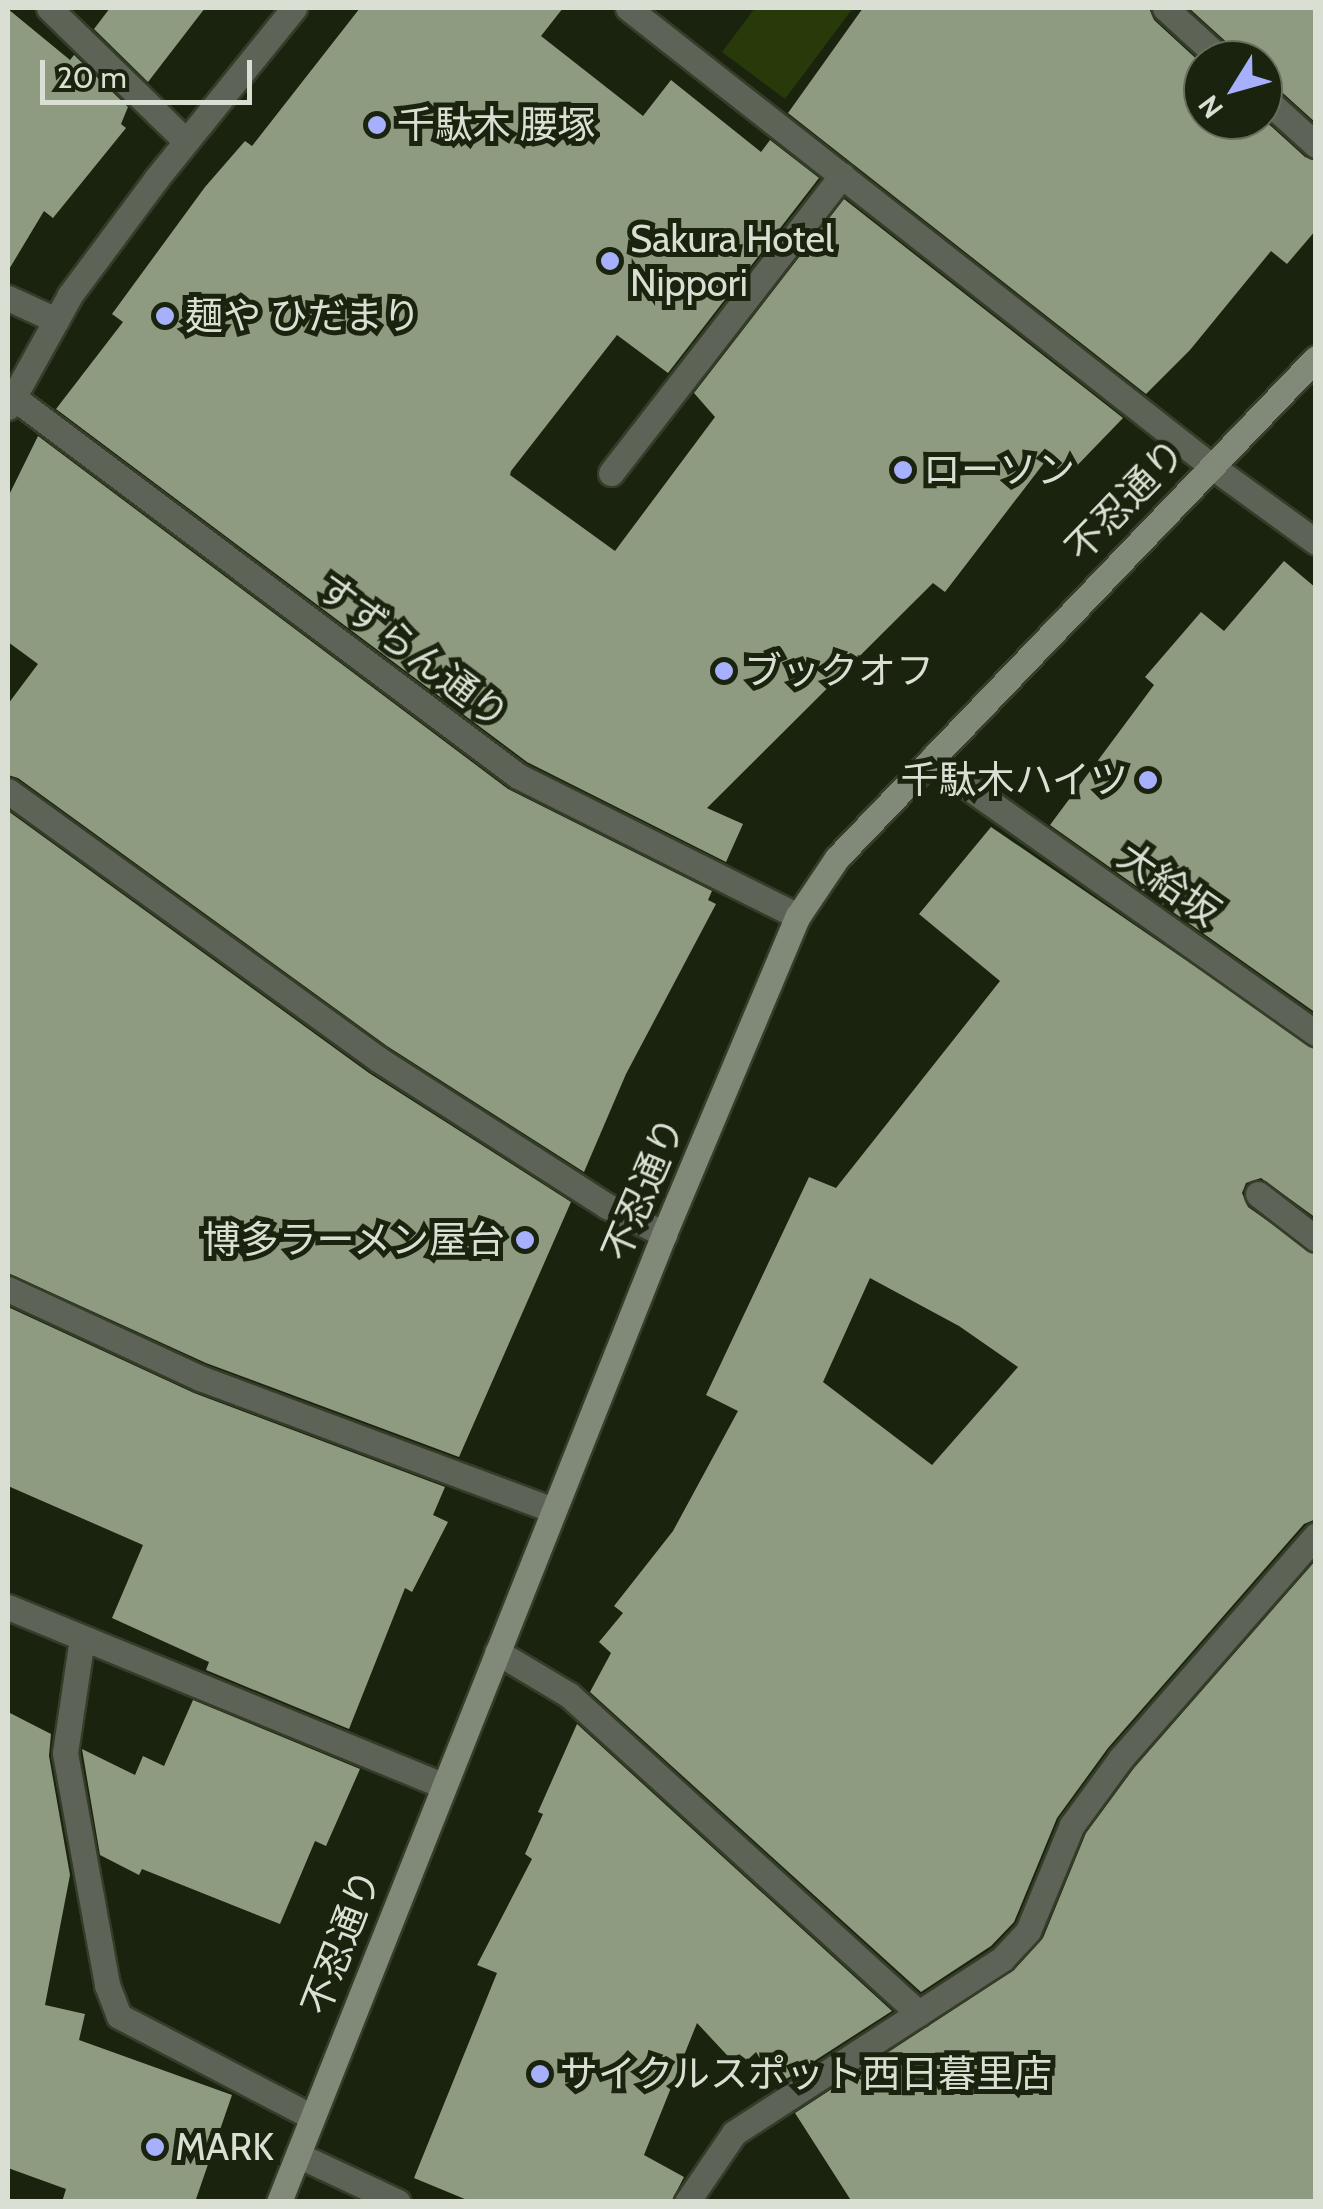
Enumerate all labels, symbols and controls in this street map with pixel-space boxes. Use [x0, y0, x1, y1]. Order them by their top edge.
scale bar [45, 40, 258, 102]
north arrow [1183, 40, 1283, 140]
text: 20 m [57, 59, 127, 96]
text: N [1191, 89, 1230, 125]
place label: 千駄木 腰塚 [397, 102, 596, 148]
marker: 千駄木 腰塚 [366, 114, 388, 136]
place label: Sakura Hotel Nippori [630, 216, 834, 306]
marker: Sakura Hotel Nippori [599, 250, 621, 272]
place label: 麺や ひだまり [185, 293, 422, 339]
marker: 麺や ひだまり [154, 305, 176, 327]
street label: 不忍通り [1056, 429, 1194, 571]
place label: ローソン [923, 447, 1075, 493]
marker: ローソン [892, 459, 914, 481]
street label: すずらん通り [308, 564, 518, 738]
place label: ブックオフ [744, 648, 934, 694]
marker: ブックオフ [713, 660, 735, 682]
place label: 千駄木ハイツ [900, 757, 1128, 803]
marker: 千駄木ハイツ [1137, 769, 1159, 791]
street label: 大給坂 [1109, 833, 1229, 935]
street label: 不忍通り [592, 1110, 694, 1268]
place label: 博多ラーメン屋台 [201, 1217, 505, 1263]
marker: 博多ラーメン屋台 [514, 1229, 536, 1251]
street label: 不忍通り [292, 1863, 390, 2021]
place label: サイクルスポット西日暮里店 [560, 2051, 1054, 2097]
marker: サイクルスポット西日暮里店 [529, 2063, 551, 2085]
place label: MARK [175, 2124, 274, 2170]
marker: MARK [144, 2136, 166, 2158]

